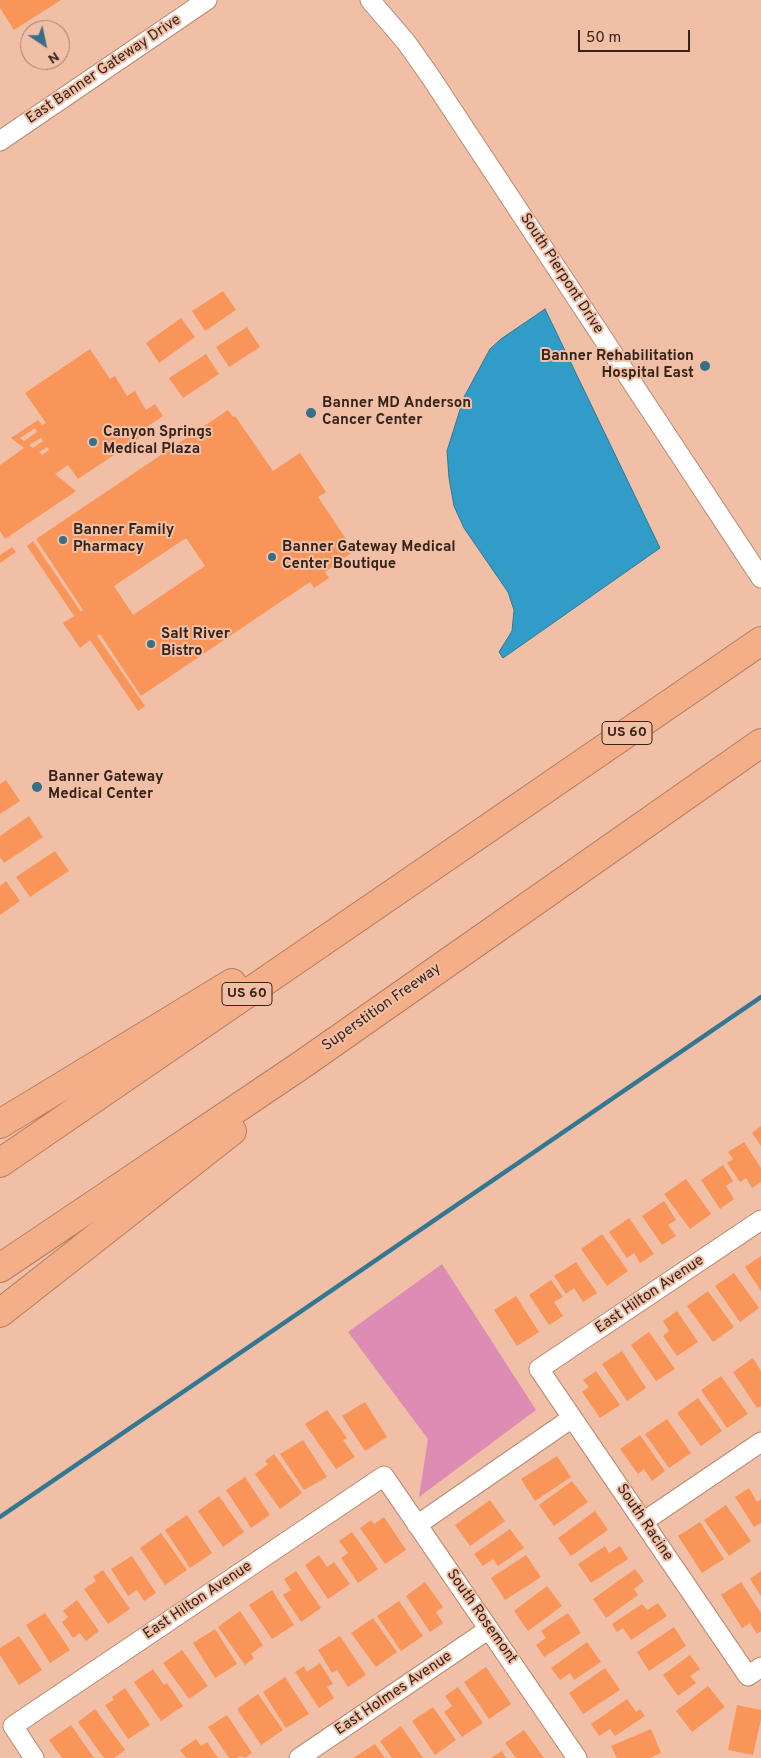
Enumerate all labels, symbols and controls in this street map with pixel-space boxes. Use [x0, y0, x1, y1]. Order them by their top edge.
street label: East Banner Gateway Drive [23, 11, 185, 129]
north arrow [20, 20, 70, 70]
scale bar [581, 20, 694, 52]
text: 50 m [586, 29, 621, 48]
text: N [44, 47, 62, 67]
street label: South Pierpont Drive [515, 210, 607, 338]
place label: Banner Rehabilitation Hospital East [541, 348, 694, 383]
marker: Banner Rehabilitation Hospital East [698, 359, 712, 373]
place label: Banner MD Anderson Cancer Center [322, 395, 471, 430]
marker: Banner MD Anderson Cancer Center [304, 406, 318, 420]
place label: Canyon Springs Medical Plaza [103, 424, 212, 459]
marker: Canyon Springs Medical Plaza [87, 436, 99, 448]
place label: Banner Family Pharmacy [73, 522, 174, 557]
marker: Banner Family Pharmacy [57, 534, 69, 546]
place label: Banner Gateway Medical Center Boutique [282, 539, 456, 574]
marker: Banner Gateway Medical Center Boutique [266, 551, 278, 563]
place label: Salt River Bistro [161, 626, 230, 661]
marker: Salt River Bistro [145, 638, 157, 650]
road number: US 60 [602, 721, 652, 744]
place label: Banner Gateway Medical Center [48, 769, 163, 804]
marker: Banner Gateway Medical Center [30, 780, 44, 794]
street label: Superstition Freeway [319, 960, 445, 1056]
road number: US 60 [222, 982, 272, 1006]
street label: East Hilton Avenue [592, 1252, 708, 1338]
street label: South Racine [612, 1481, 676, 1565]
street label: East Hilton Avenue [140, 1558, 256, 1644]
street label: South Rosemont [442, 1566, 520, 1668]
street label: East Holmes Avenue [332, 1648, 456, 1740]

